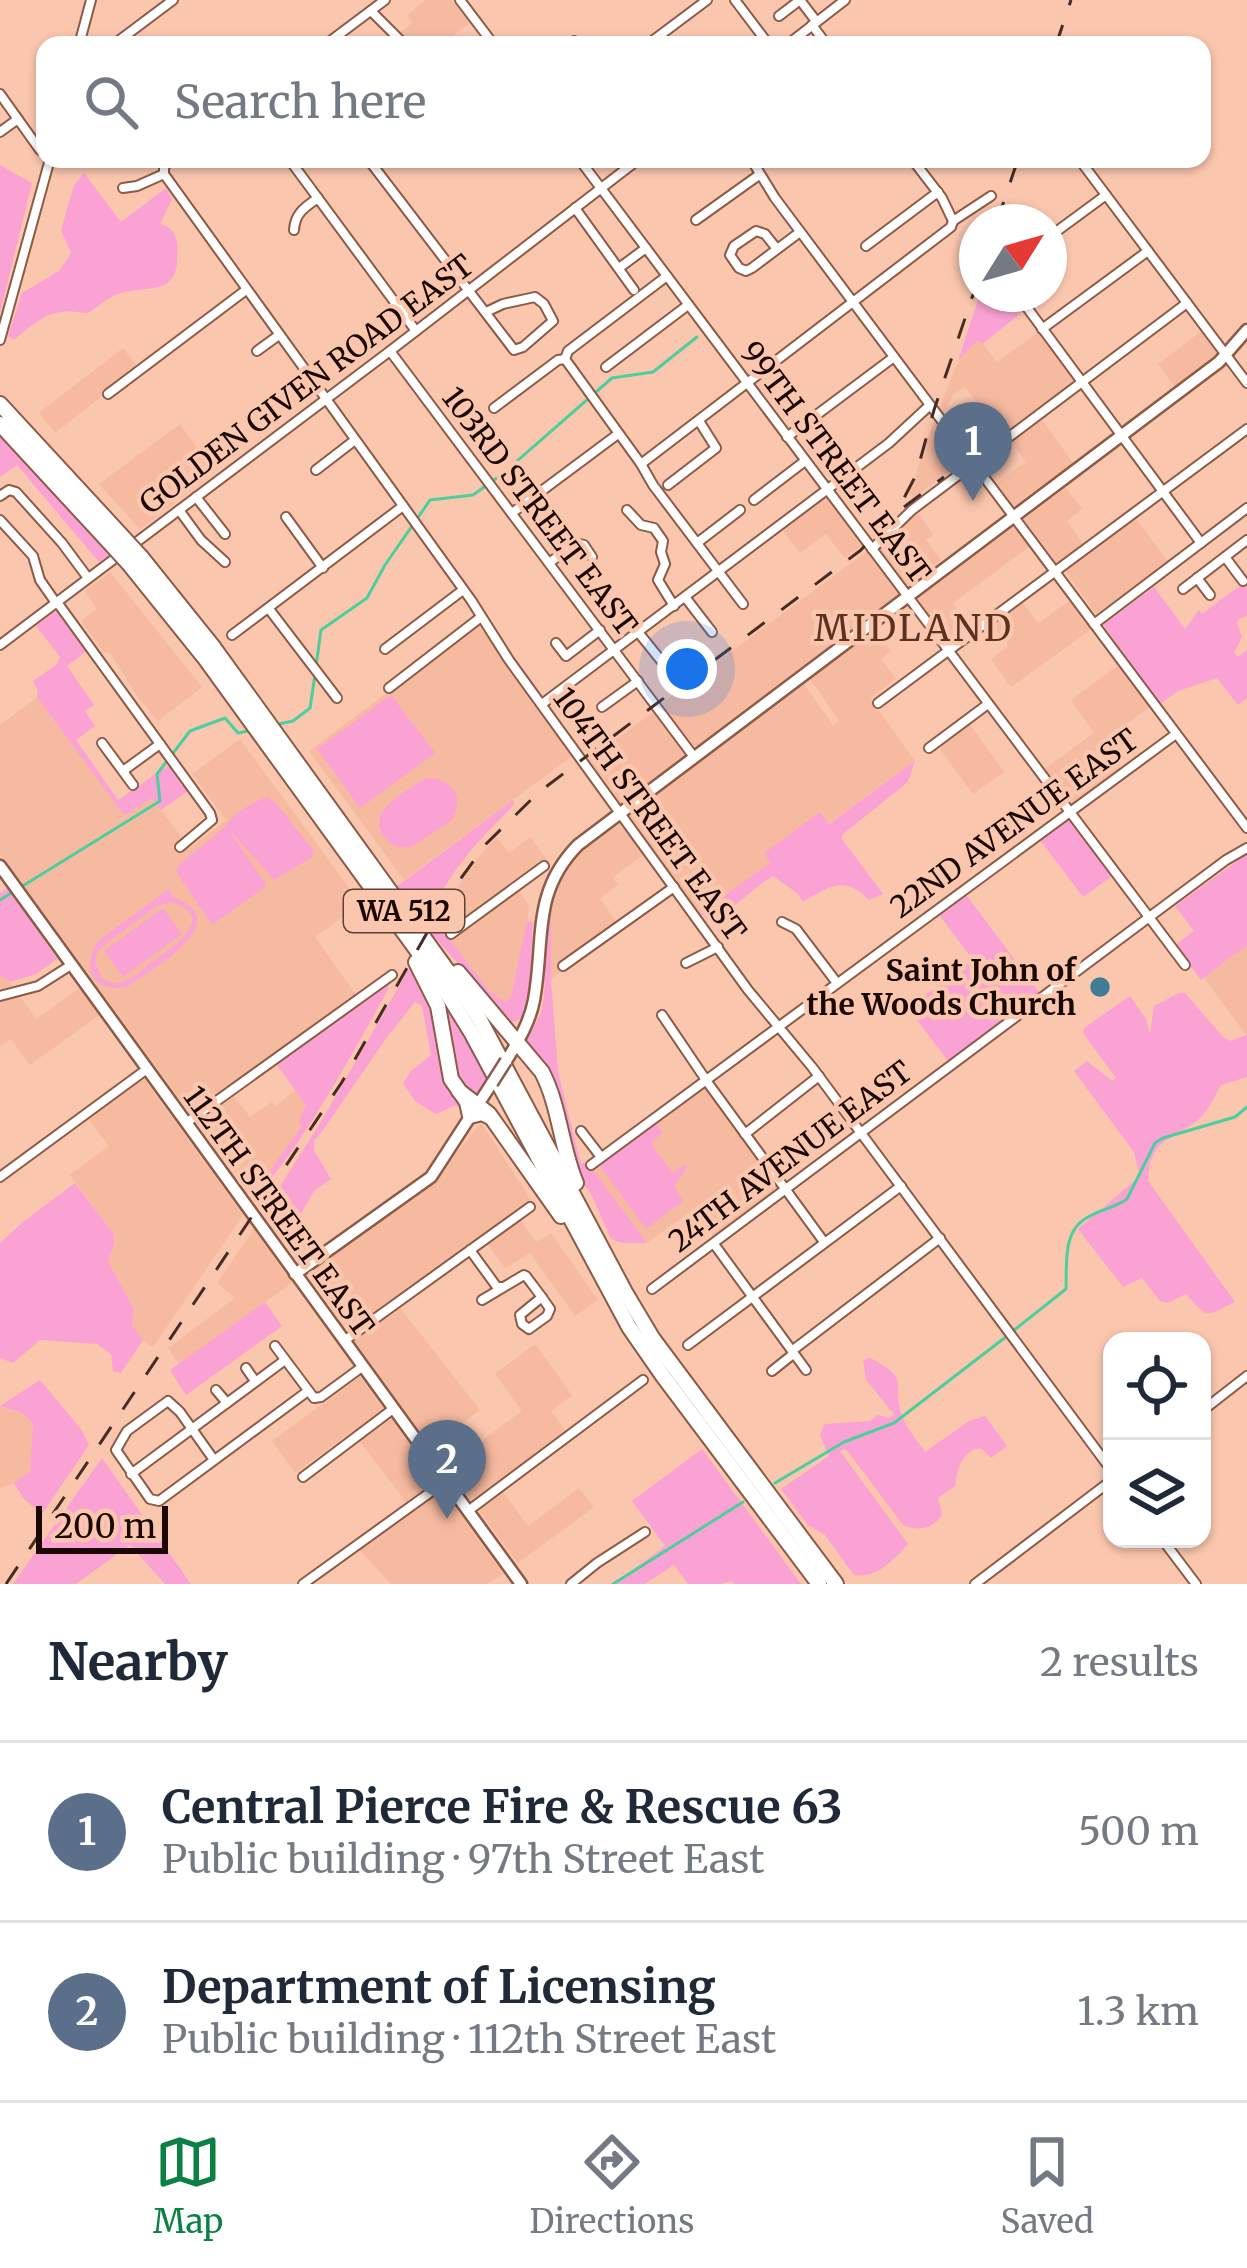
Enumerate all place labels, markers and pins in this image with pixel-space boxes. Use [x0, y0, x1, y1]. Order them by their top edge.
pin: 1 [934, 402, 1012, 501]
place label: Saint John of the Woods Church [807, 951, 1077, 1023]
marker: Saint John of the Woods Church [1087, 974, 1113, 1000]
pin: 2 [408, 1420, 486, 1519]

